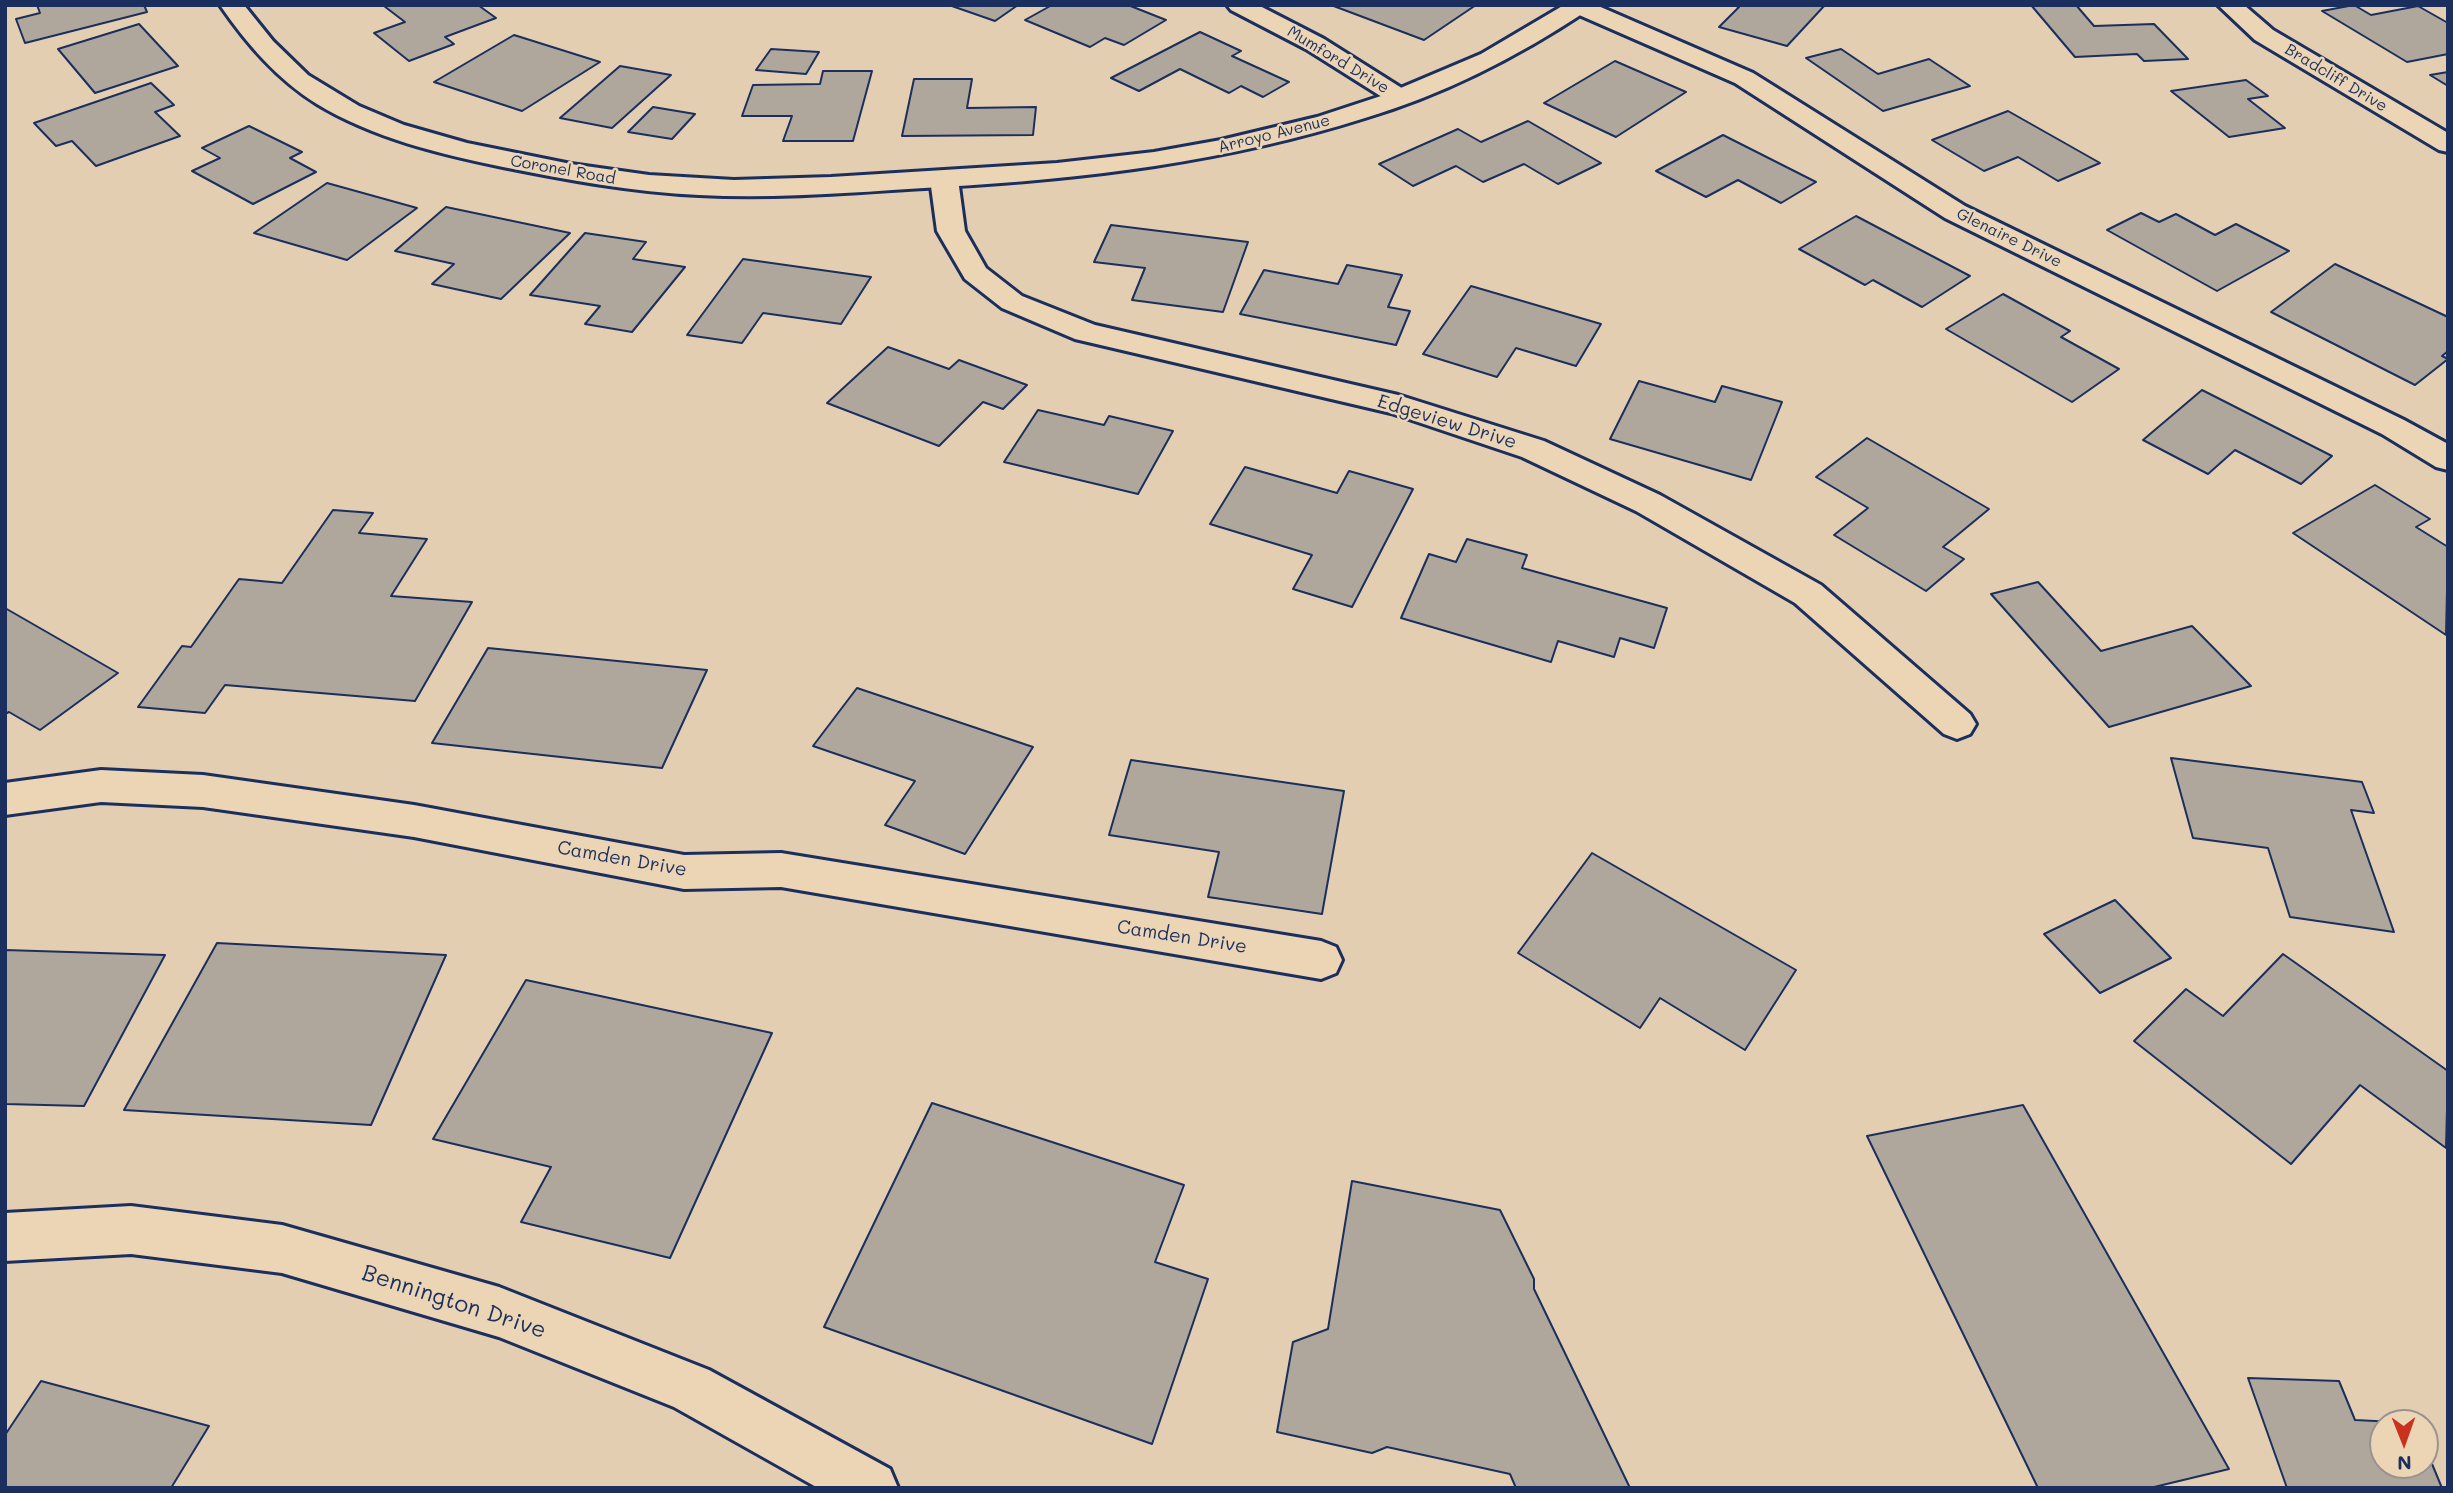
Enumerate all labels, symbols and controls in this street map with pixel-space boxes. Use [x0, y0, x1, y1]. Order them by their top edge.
street label: Mumford Drive [1284, 22, 1392, 98]
street label: Bradcliff Drive [2281, 40, 2391, 116]
street label: Arroyo Avenue [1216, 111, 1332, 157]
street label: Coronel Road [509, 151, 617, 189]
street label: Glenaire Drive [1953, 204, 2065, 272]
street label: Edgeview Drive [1375, 390, 1519, 454]
street label: Camden Drive [555, 836, 689, 882]
street label: Camden Drive [1115, 915, 1249, 959]
street label: Bennington Drive [359, 1259, 549, 1345]
north arrow [2369, 1409, 2439, 1479]
text: N [2397, 1451, 2412, 1476]

